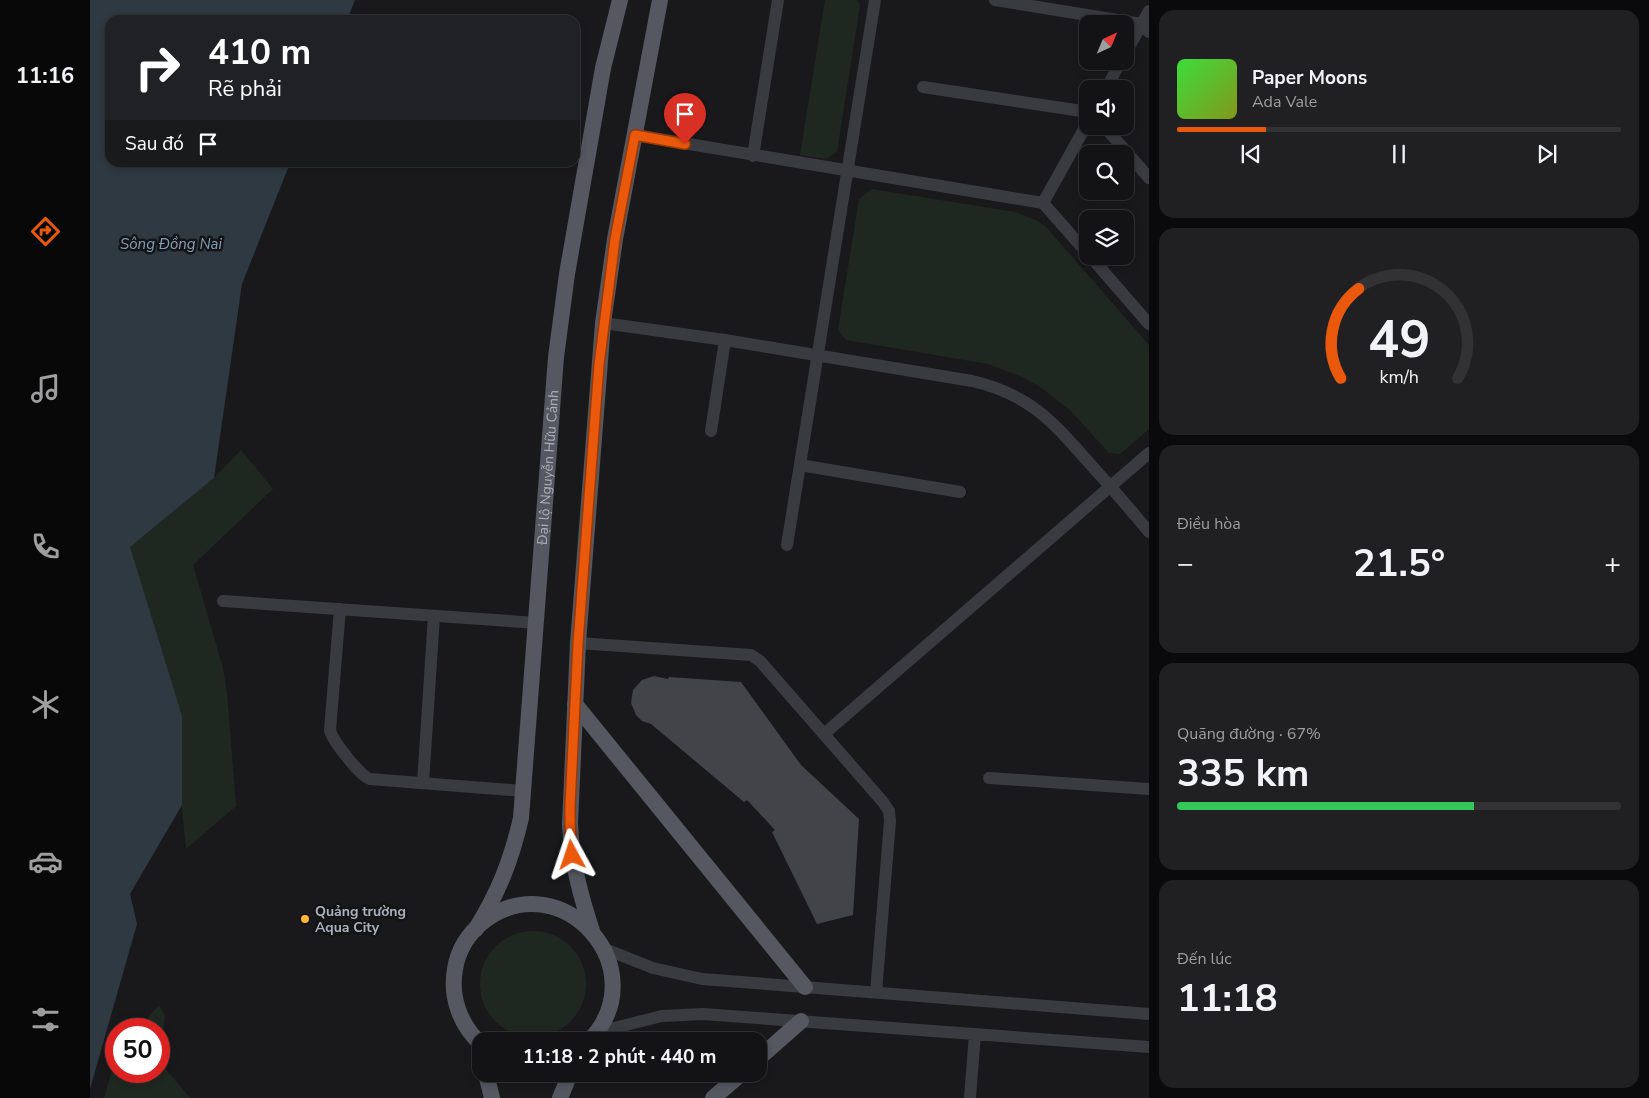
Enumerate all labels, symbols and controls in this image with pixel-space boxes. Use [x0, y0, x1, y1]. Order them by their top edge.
north arrow [1079, 15, 1134, 70]
map controls [1079, 15, 1134, 265]
text: 410 m [208, 29, 311, 76]
icon: right [125, 35, 190, 100]
text: 11:16 [16, 61, 74, 91]
text: Paper Moons [1252, 65, 1367, 91]
text: Rẽ phải [208, 74, 282, 104]
button: sound [1079, 80, 1134, 135]
text: Ada Vale [1252, 91, 1317, 113]
pin [664, 93, 706, 144]
icon: arrive [671, 100, 699, 128]
icon: arrive [194, 130, 222, 158]
text: Sau đó [125, 131, 184, 157]
icon: previous [1237, 140, 1265, 168]
icon: pause [1385, 140, 1413, 168]
icon: next [1533, 140, 1561, 168]
button: search [1079, 145, 1134, 200]
button: layers [1079, 210, 1134, 265]
icon: directions [28, 214, 63, 249]
water label: Sông Đồng Nai [120, 234, 222, 254]
text: 49 [1368, 304, 1430, 375]
text: km/h [1379, 365, 1419, 389]
icon: music [28, 371, 63, 406]
street label: Đại lộ Nguyễn Hữu Cảnh [533, 389, 563, 546]
text: Điều hòa [1177, 513, 1241, 535]
icon: phone [28, 529, 63, 564]
text: 21.5° [1353, 538, 1445, 589]
text: − [1177, 545, 1194, 583]
text: + [1604, 545, 1621, 583]
icon: climate [28, 687, 63, 722]
text: Quãng đường · 67% [1177, 723, 1321, 745]
text: 335 km [1177, 748, 1309, 799]
position arrow [545, 828, 597, 880]
icon: car [28, 844, 63, 879]
place label: Quảng trường Aqua City [315, 902, 406, 937]
marker: Quảng trường Aqua City [299, 913, 311, 925]
text: Đến lúc [1177, 948, 1232, 970]
text: 11:18 [1177, 973, 1278, 1024]
icon: filters [28, 1002, 63, 1037]
speed limit sign: 50 [105, 1018, 170, 1083]
text: 11:18 · 2 phút · 440 m [523, 1044, 716, 1070]

